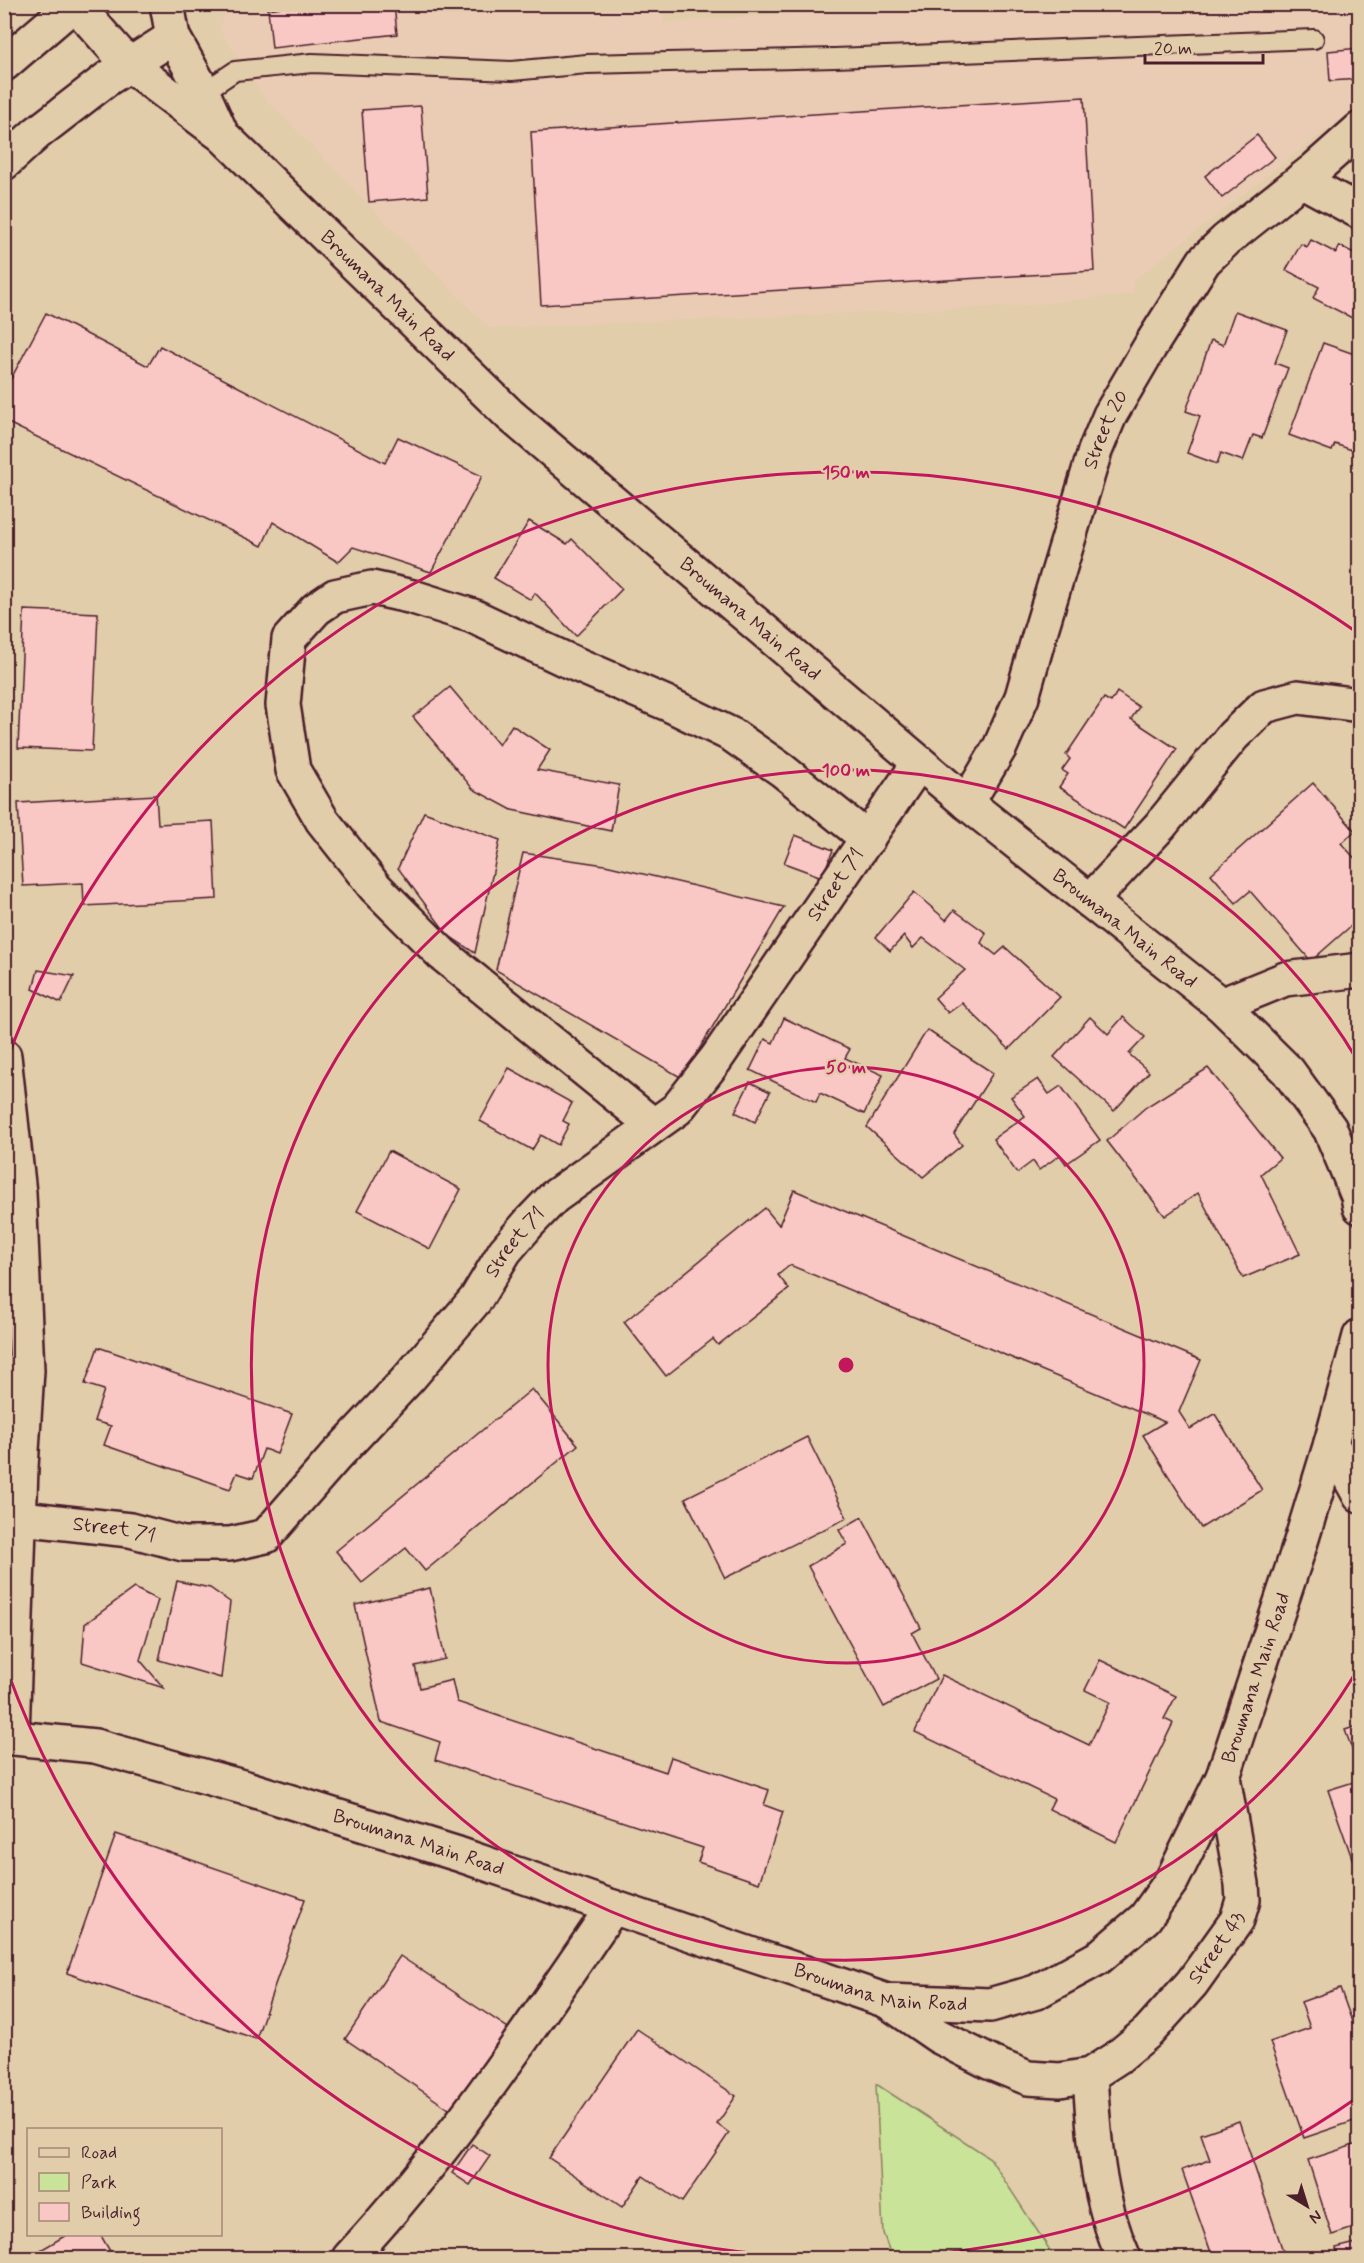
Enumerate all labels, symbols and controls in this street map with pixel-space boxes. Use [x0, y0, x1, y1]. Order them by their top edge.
scale bar [1145, 27, 1264, 65]
text: 20 m [1154, 37, 1192, 61]
street label: Broumana Main Road [314, 224, 461, 368]
street label: Street 20 [1077, 385, 1135, 472]
text: 150 m [822, 461, 870, 485]
street label: Broumana Main Road [674, 551, 827, 687]
text: 100 m [822, 759, 870, 783]
street label: Street 71 [801, 843, 870, 927]
street label: Broumana Main Road [1047, 862, 1203, 995]
text: 50 m [826, 1056, 866, 1080]
street label: Street 71 [479, 1201, 551, 1283]
centre of rings [836, 1355, 856, 1375]
street label: Street 71 [71, 1510, 159, 1550]
street label: Broumana Main Road [1215, 1589, 1297, 1767]
street label: Broumana Main Road [330, 1802, 508, 1882]
street label: Street 43 [1182, 1909, 1252, 1989]
street label: Broumana Main Road [790, 1957, 968, 2018]
legend [27, 2128, 222, 2236]
text: Road [81, 2141, 117, 2165]
text: Park [81, 2171, 117, 2195]
north arrow [1277, 2176, 1337, 2236]
text: Building [81, 2201, 141, 2227]
text: N [1305, 2205, 1326, 2228]

